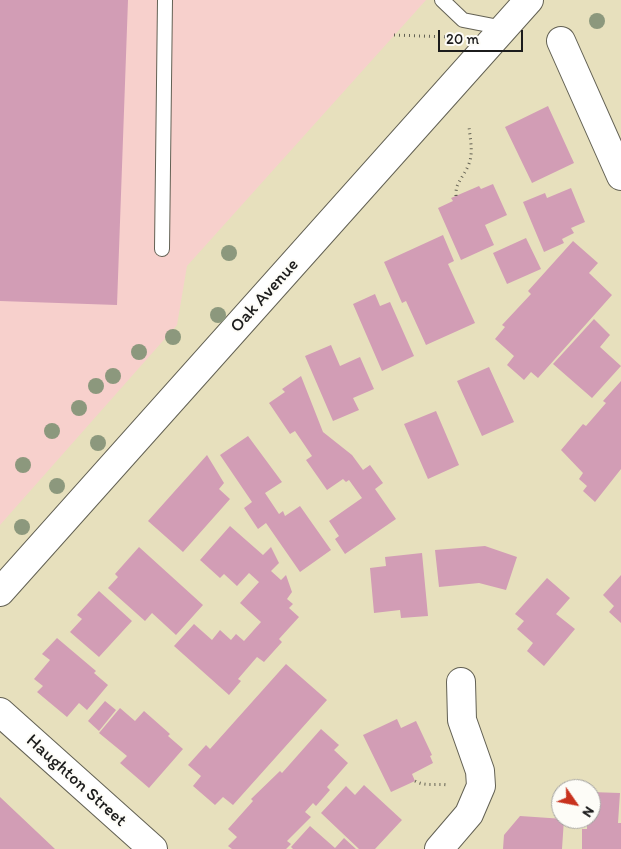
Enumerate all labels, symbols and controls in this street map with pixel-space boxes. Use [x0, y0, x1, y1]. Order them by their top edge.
scale bar [441, 20, 526, 52]
text: 20 m [446, 30, 479, 48]
street label: Oak Avenue [226, 255, 304, 337]
street label: Haughton Street [21, 730, 131, 832]
north arrow [551, 779, 601, 829]
text: N [578, 803, 598, 820]

